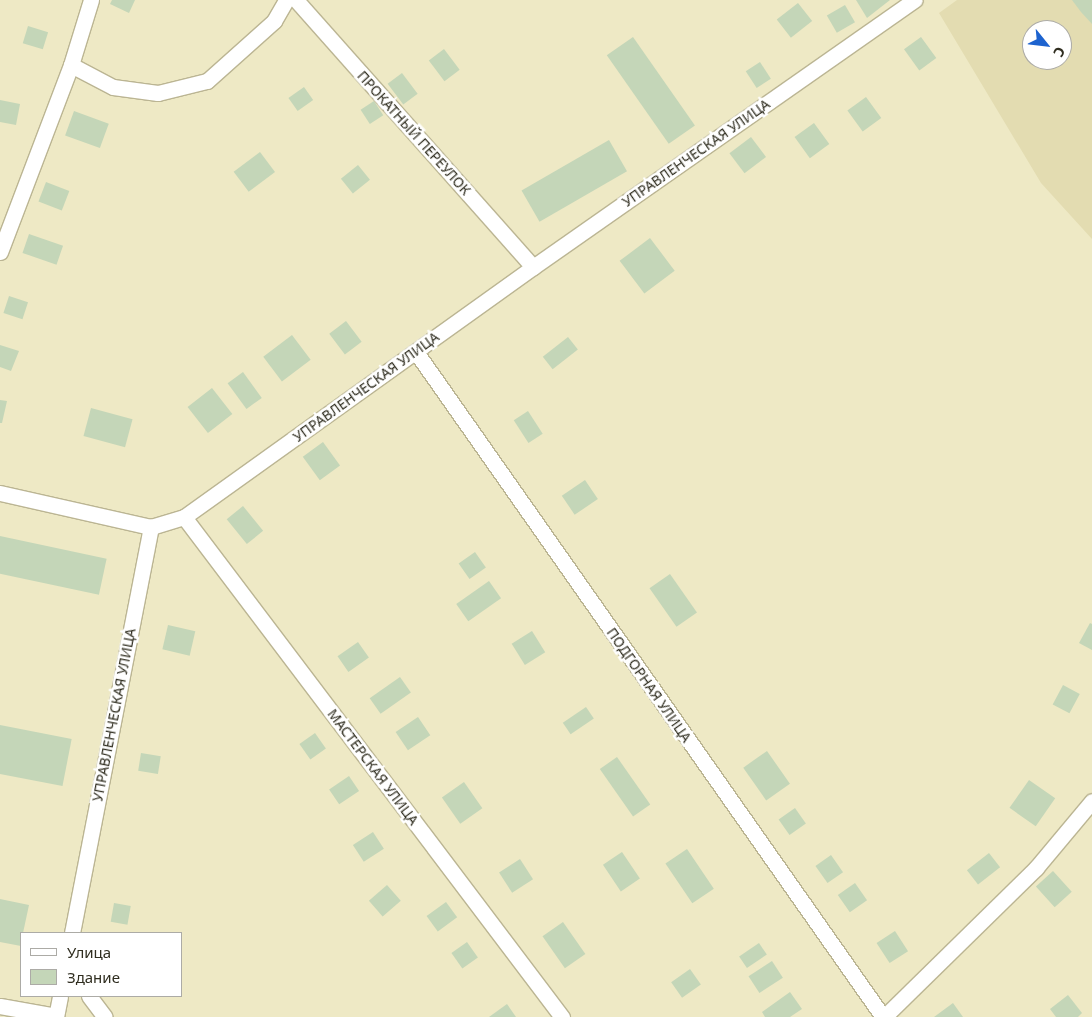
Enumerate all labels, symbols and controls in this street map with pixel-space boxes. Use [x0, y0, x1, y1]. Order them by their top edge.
north arrow [1022, 20, 1072, 70]
text: С [1049, 43, 1070, 61]
street label: ПРОКАТНЫЙ ПЕРЕУЛОК [354, 67, 474, 199]
street label: УПРАВЛЕНЧЕСКАЯ УЛИЦА [619, 96, 773, 210]
street label: УПРАВЛЕНЧЕСКАЯ УЛИЦА [290, 328, 442, 446]
street label: ПОДГОРНАЯ УЛИЦА [603, 625, 695, 745]
street label: УПРАВЛЕНЧЕСКАЯ УЛИЦА [89, 627, 139, 803]
street label: МАСТЕРСКАЯ УЛИЦА [324, 706, 422, 828]
legend [20, 932, 182, 997]
text: Улица [67, 942, 111, 962]
text: Здание [67, 967, 120, 987]

